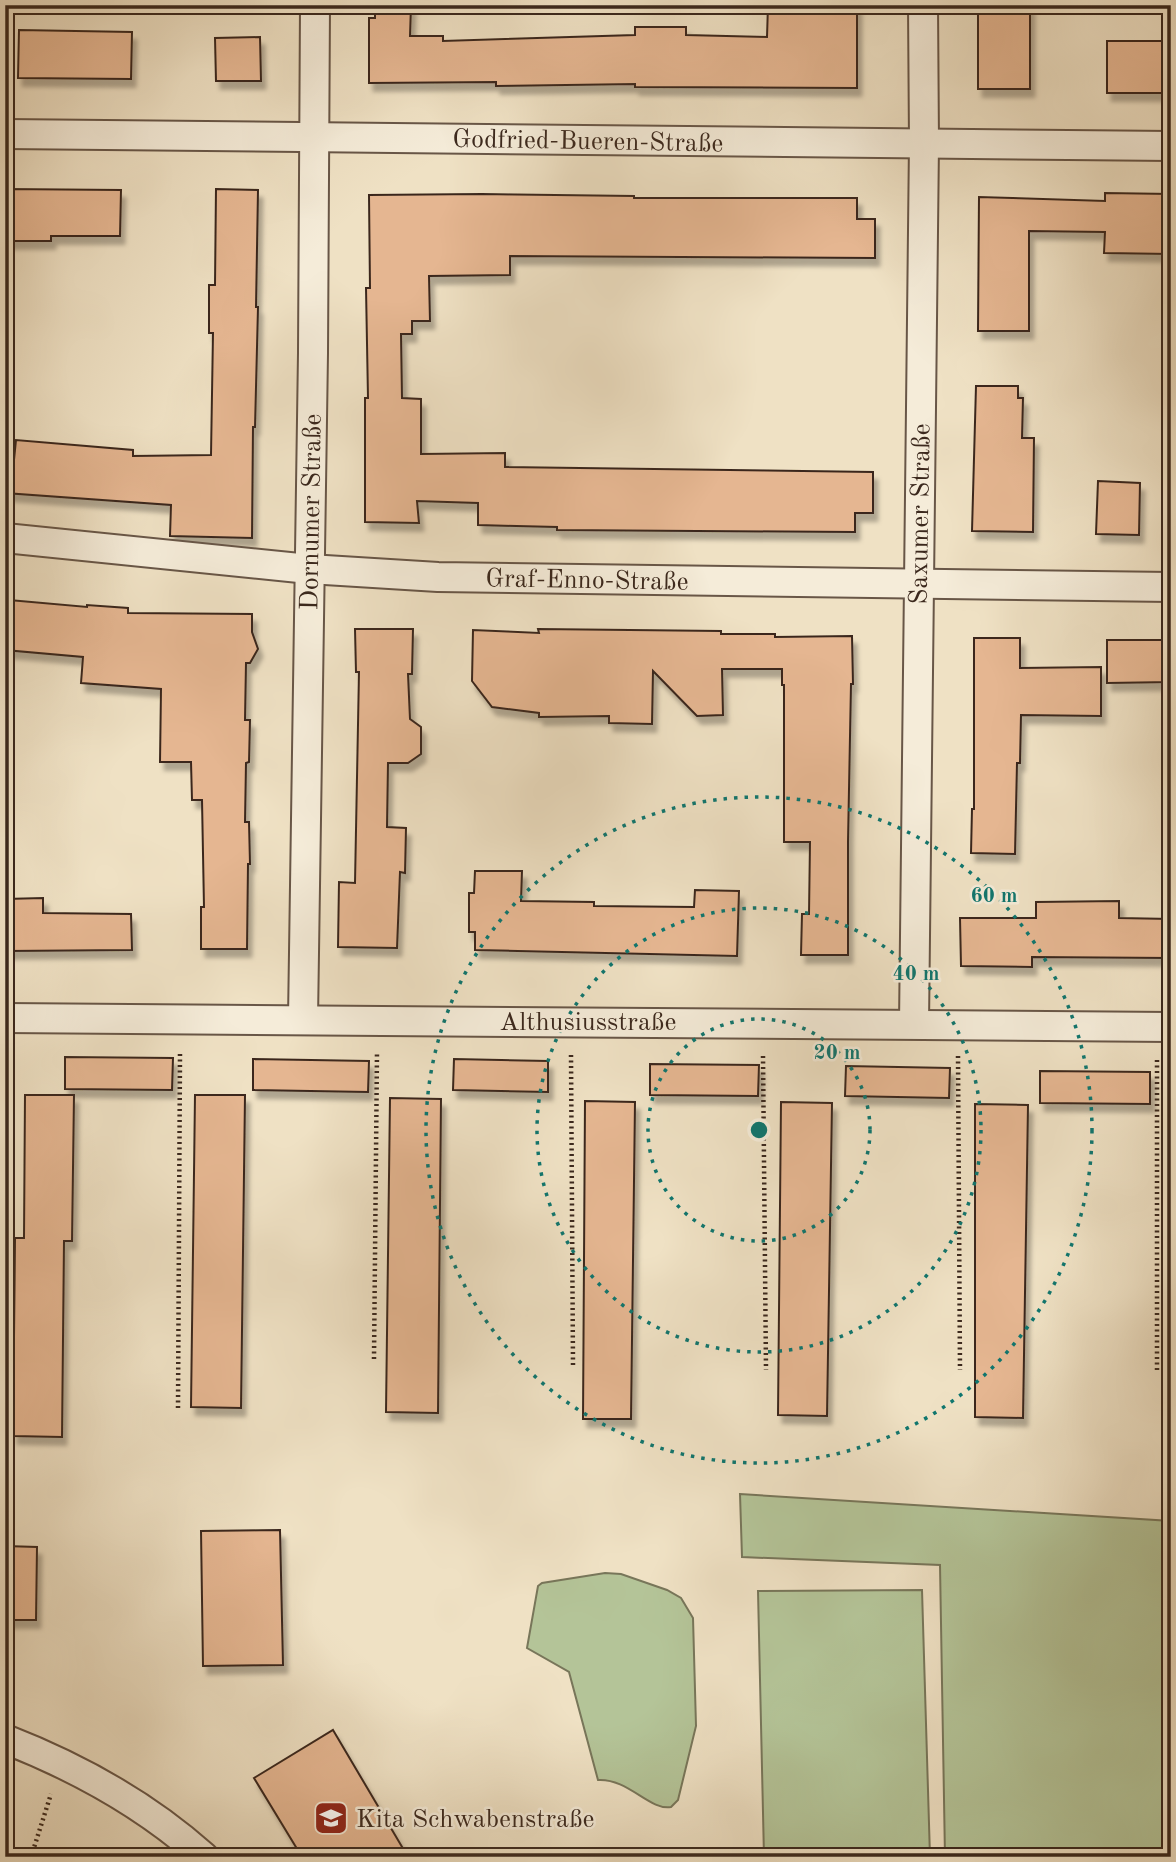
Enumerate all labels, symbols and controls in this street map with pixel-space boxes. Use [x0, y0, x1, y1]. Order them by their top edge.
street label: Godfried-Bueren-Straße [452, 127, 724, 157]
street label: Dornumer Straße [297, 413, 327, 611]
street label: Saxumer Straße [906, 423, 936, 605]
street label: Graf-Enno-Straße [485, 566, 689, 596]
text: 60 m [970, 886, 1018, 907]
text: 40 m [892, 964, 940, 985]
street label: Althusiusstraße [499, 1010, 677, 1036]
text: 20 m [813, 1043, 861, 1064]
centre of rings [747, 1118, 771, 1142]
school or university icon: Kita Schwabenstraße [312, 1799, 350, 1837]
place label: Kita Schwabenstraße [356, 1807, 595, 1833]

